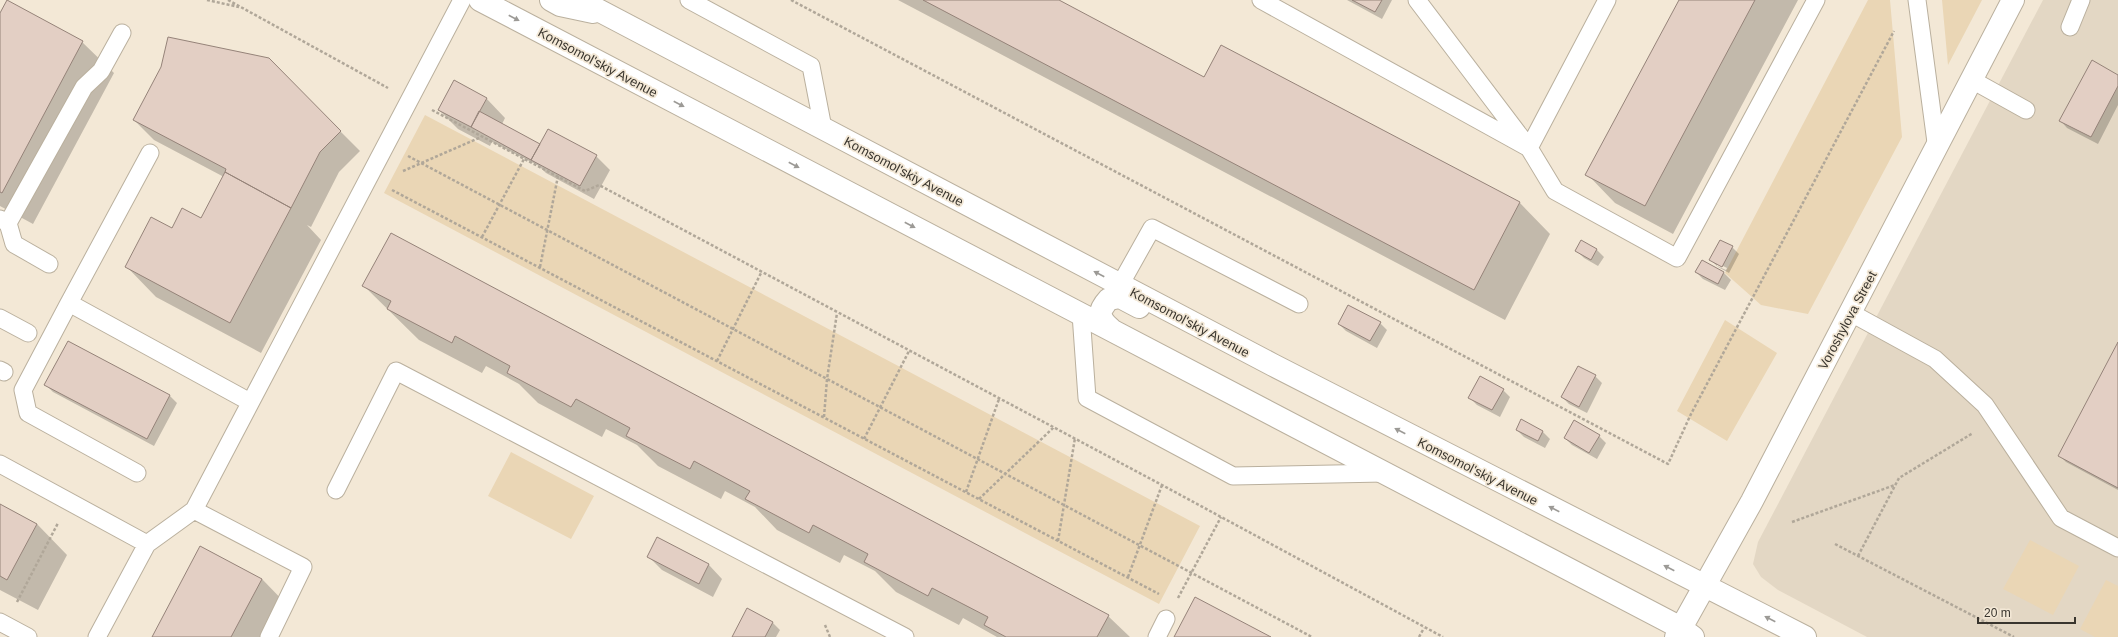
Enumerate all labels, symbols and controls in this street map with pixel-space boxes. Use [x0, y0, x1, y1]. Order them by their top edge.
one-way arrow [508, 15, 520, 21]
street label: Komsomol'skiy Avenue [536, 25, 660, 100]
one-way arrow [673, 101, 685, 108]
street label: Komsomol'skiy Avenue [842, 134, 966, 209]
one-way arrow [788, 161, 800, 168]
one-way arrow [904, 222, 915, 228]
street label: Voroshylova Street [1815, 268, 1880, 372]
one-way arrow [1093, 271, 1105, 277]
street label: Komsomol'skiy Avenue [1128, 285, 1252, 360]
one-way arrow [1395, 428, 1406, 434]
street label: Komsomol'skiy Avenue [1415, 435, 1540, 508]
one-way arrow [1548, 506, 1559, 512]
one-way arrow [1664, 565, 1675, 571]
scale bar [1978, 599, 2075, 625]
text: 20 m [1984, 606, 2011, 620]
one-way arrow [1764, 616, 1776, 622]

